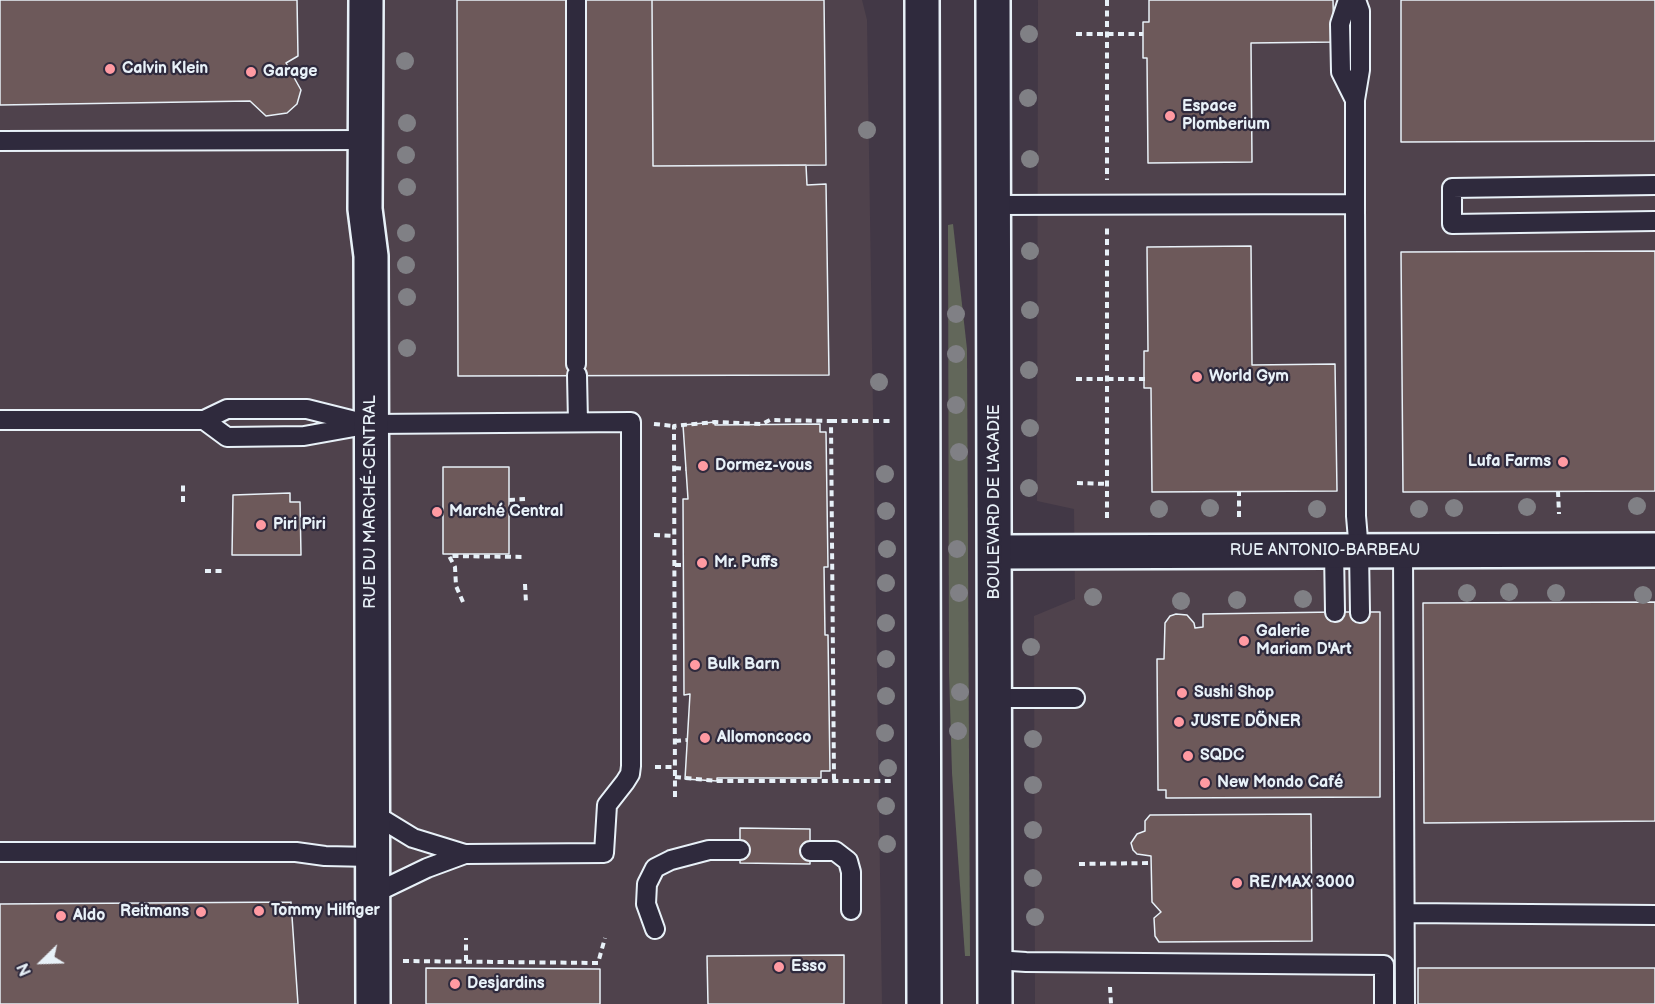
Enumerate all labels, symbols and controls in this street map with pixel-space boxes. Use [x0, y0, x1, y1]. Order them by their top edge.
place label: Calvin Klein [122, 59, 208, 79]
marker: Calvin Klein [103, 62, 117, 76]
place label: Garage [263, 62, 317, 82]
marker: Garage [244, 65, 258, 79]
place label: Espace Plomberium [1182, 97, 1270, 135]
marker: Espace Plomberium [1163, 109, 1177, 123]
place label: World Gym [1209, 367, 1289, 387]
marker: World Gym [1190, 370, 1204, 384]
street label: RUE DU MARCHÉ-CENTRAL [361, 395, 381, 609]
street label: BOULEVARD DE L'ACADIE [985, 404, 1005, 600]
place label: Lufa Farms [1468, 452, 1551, 472]
marker: Lufa Farms [1556, 455, 1570, 469]
place label: Dormez-vous [715, 456, 812, 476]
marker: Dormez-vous [696, 459, 710, 473]
place label: Marché Central [449, 502, 563, 522]
marker: Marché Central [430, 505, 444, 519]
place label: Piri Piri [273, 515, 326, 535]
marker: Piri Piri [254, 518, 268, 532]
street label: RUE ANTONIO-BARBEAU [1230, 541, 1420, 561]
place label: Mr. Puffs [714, 553, 778, 573]
marker: Mr. Puffs [695, 556, 709, 570]
place label: Galerie Mariam D'Art [1256, 622, 1352, 660]
marker: Galerie Mariam D'Art [1237, 634, 1251, 648]
place label: Bulk Barn [707, 655, 780, 675]
marker: Bulk Barn [688, 658, 702, 672]
place label: Sushi Shop [1194, 683, 1274, 703]
marker: Sushi Shop [1175, 686, 1189, 700]
place label: JUSTE DÖNER [1191, 712, 1301, 732]
marker: JUSTE DÖNER [1172, 715, 1186, 729]
place label: Allomoncoco [717, 728, 811, 748]
marker: Allomoncoco [698, 731, 712, 745]
place label: SQDC [1200, 746, 1244, 766]
marker: SQDC [1181, 749, 1195, 763]
place label: New Mondo Café [1217, 773, 1343, 793]
marker: New Mondo Café [1198, 776, 1212, 790]
place label: RE/MAX 3000 [1249, 873, 1355, 893]
marker: RE/MAX 3000 [1230, 876, 1244, 890]
place label: Tommy Hilfiger [271, 901, 380, 921]
place label: Reitmans [120, 902, 189, 922]
marker: Tommy Hilfiger [252, 904, 266, 918]
marker: Reitmans [194, 905, 208, 919]
place label: Aldo [73, 906, 105, 926]
marker: Aldo [54, 909, 68, 923]
north arrow [12, 932, 72, 992]
place label: Esso [791, 957, 826, 977]
text: N [14, 960, 36, 978]
marker: Esso [772, 960, 786, 974]
place label: Desjardins [467, 974, 545, 994]
marker: Desjardins [448, 977, 462, 991]

